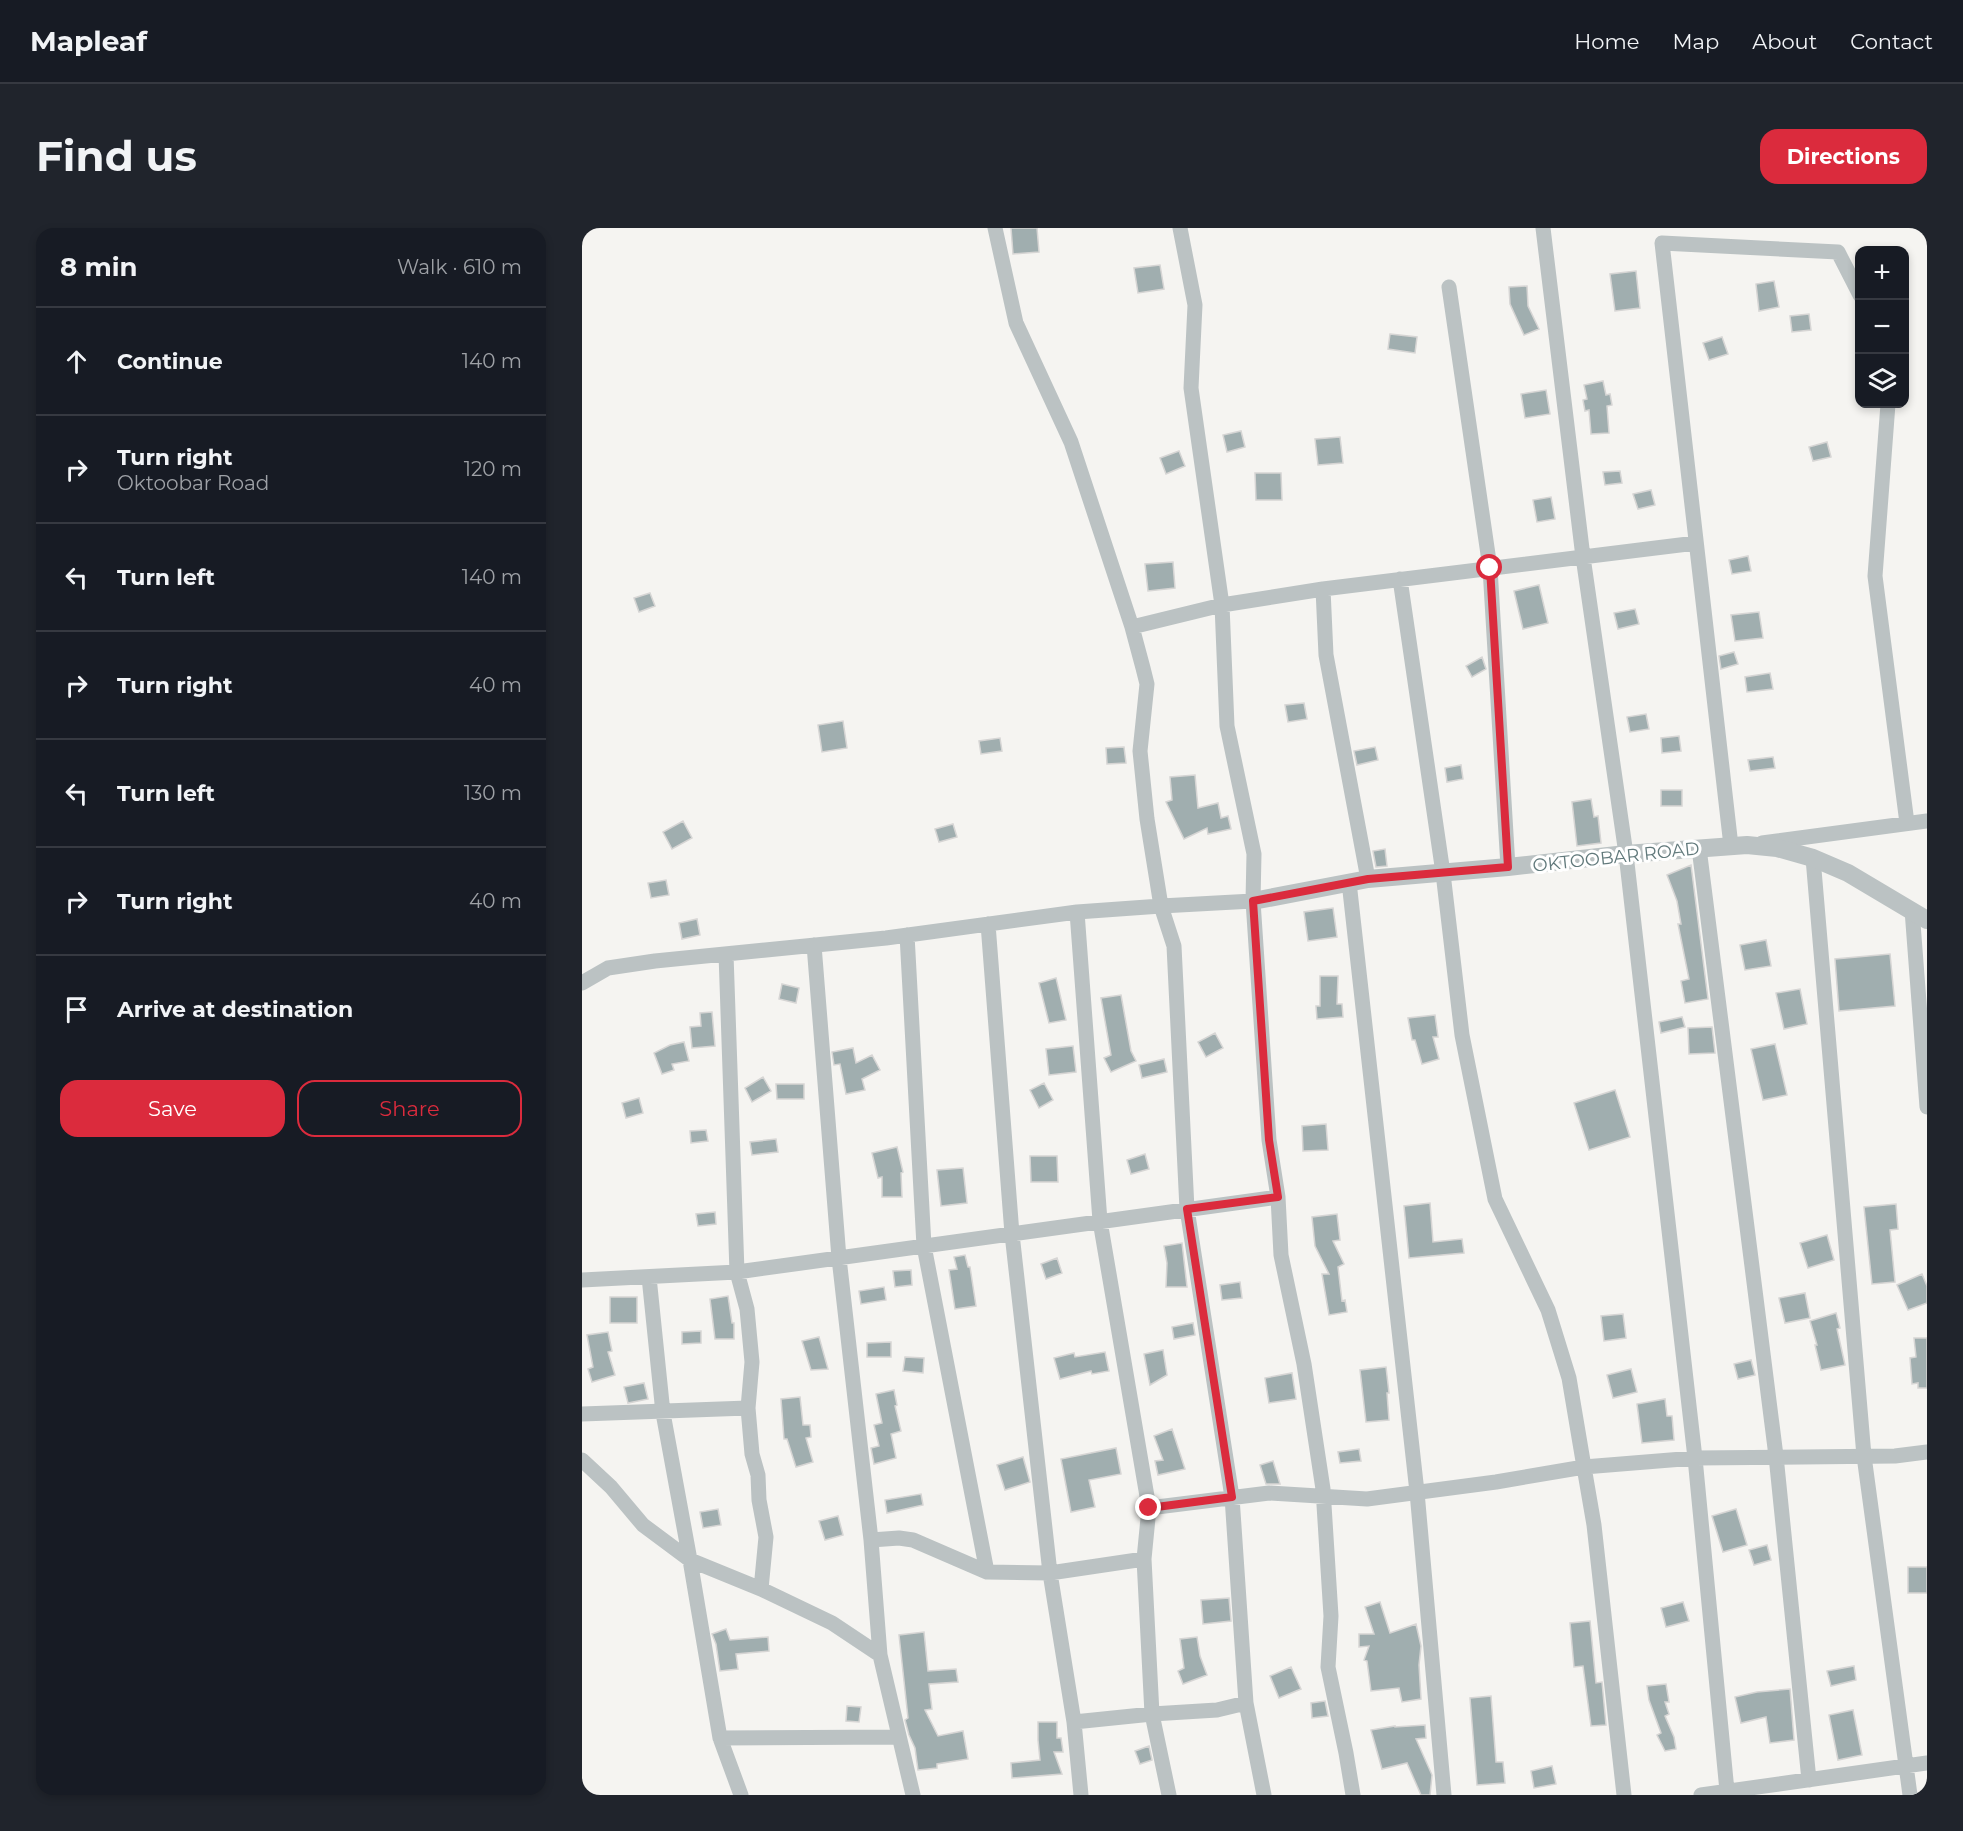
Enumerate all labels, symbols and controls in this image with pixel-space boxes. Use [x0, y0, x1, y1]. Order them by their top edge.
text: Mapleaf [30, 24, 147, 58]
text: Home [1574, 29, 1639, 54]
text: Map [1672, 29, 1719, 54]
text: About [1752, 29, 1817, 54]
text: Contact [1850, 29, 1933, 54]
button: Directions [1760, 129, 1927, 184]
text: Find us [36, 130, 197, 182]
map controls [1855, 246, 1909, 408]
button: + [1855, 246, 1909, 300]
text: 8 min [60, 251, 138, 283]
text: Walk · 610 m [397, 255, 522, 279]
button: − [1855, 300, 1909, 354]
icon: ahead [60, 345, 93, 378]
text: Continue [117, 348, 223, 375]
text: 140 m [462, 349, 522, 373]
button: layers [1855, 354, 1909, 408]
text: Turn right [117, 444, 232, 471]
icon: right [60, 453, 93, 486]
text: 120 m [464, 457, 522, 481]
text: Oktoobar Road [117, 471, 269, 495]
route start [1476, 554, 1502, 580]
icon: left [60, 561, 93, 594]
text: Turn left [117, 564, 215, 591]
text: 140 m [462, 565, 522, 589]
icon: right [60, 669, 93, 702]
text: Turn right [117, 672, 232, 699]
text: 40 m [469, 673, 522, 697]
icon: left [60, 777, 93, 810]
text: Turn left [117, 780, 215, 807]
text: 130 m [464, 781, 522, 805]
street label: OKTOOBAR ROAD [1532, 837, 1700, 877]
icon: right [60, 885, 93, 918]
text: Turn right [117, 888, 232, 915]
text: 40 m [469, 889, 522, 913]
icon: arrive [60, 993, 93, 1026]
text: Arrive at destination [117, 996, 353, 1023]
button: Save [60, 1080, 285, 1137]
button: Share [297, 1080, 522, 1137]
route end [1135, 1494, 1161, 1520]

